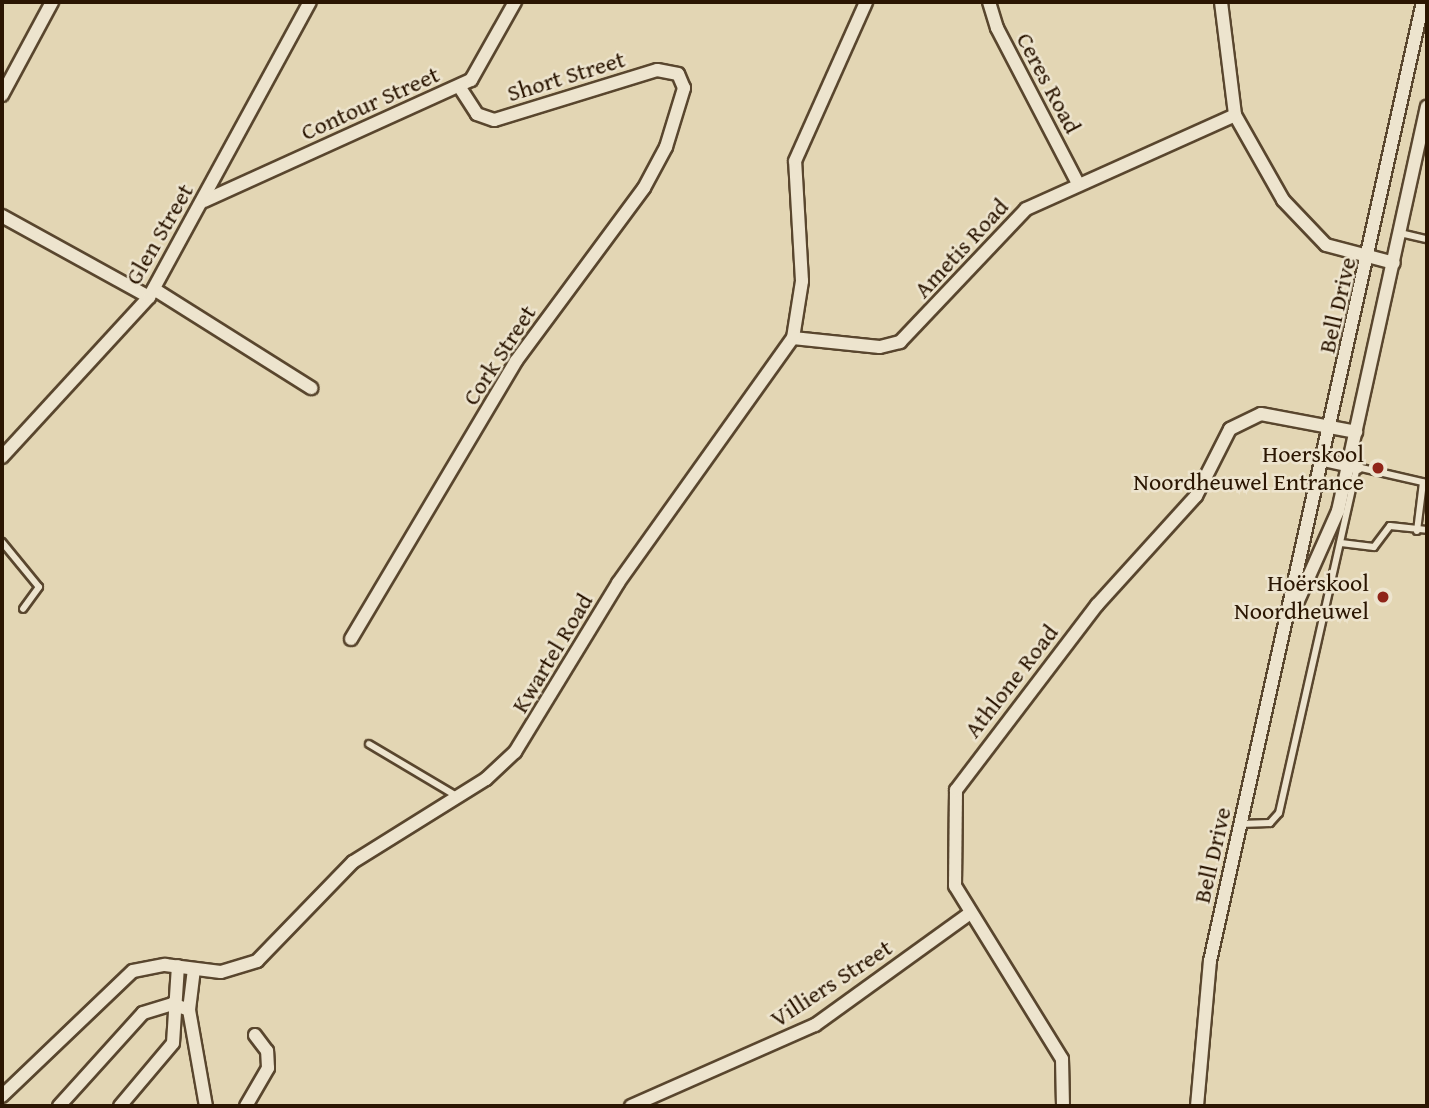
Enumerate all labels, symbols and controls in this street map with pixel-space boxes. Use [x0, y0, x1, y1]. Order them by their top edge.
street label: Ceres Road [1010, 28, 1088, 138]
street label: Short Street [504, 44, 628, 108]
street label: Contour Street [296, 60, 444, 146]
street label: Glen Street [119, 178, 199, 290]
street label: Ametis Road [908, 192, 1014, 304]
street label: Bell Drive [1312, 254, 1362, 356]
street label: Cork Street [456, 300, 542, 410]
place label: Hoerskool Noordheuwel Entrance [1133, 440, 1364, 496]
marker: Hoerskool Noordheuwel Entrance [1370, 460, 1386, 476]
place label: Hoërskool Noordheuwel [1234, 569, 1369, 625]
street label: Kwartel Road [505, 588, 599, 718]
marker: Hoërskool Noordheuwel [1375, 589, 1391, 605]
street label: Athlone Road [958, 619, 1064, 743]
street label: Bell Drive [1187, 804, 1237, 906]
street label: Villiers Street [765, 933, 897, 1033]

